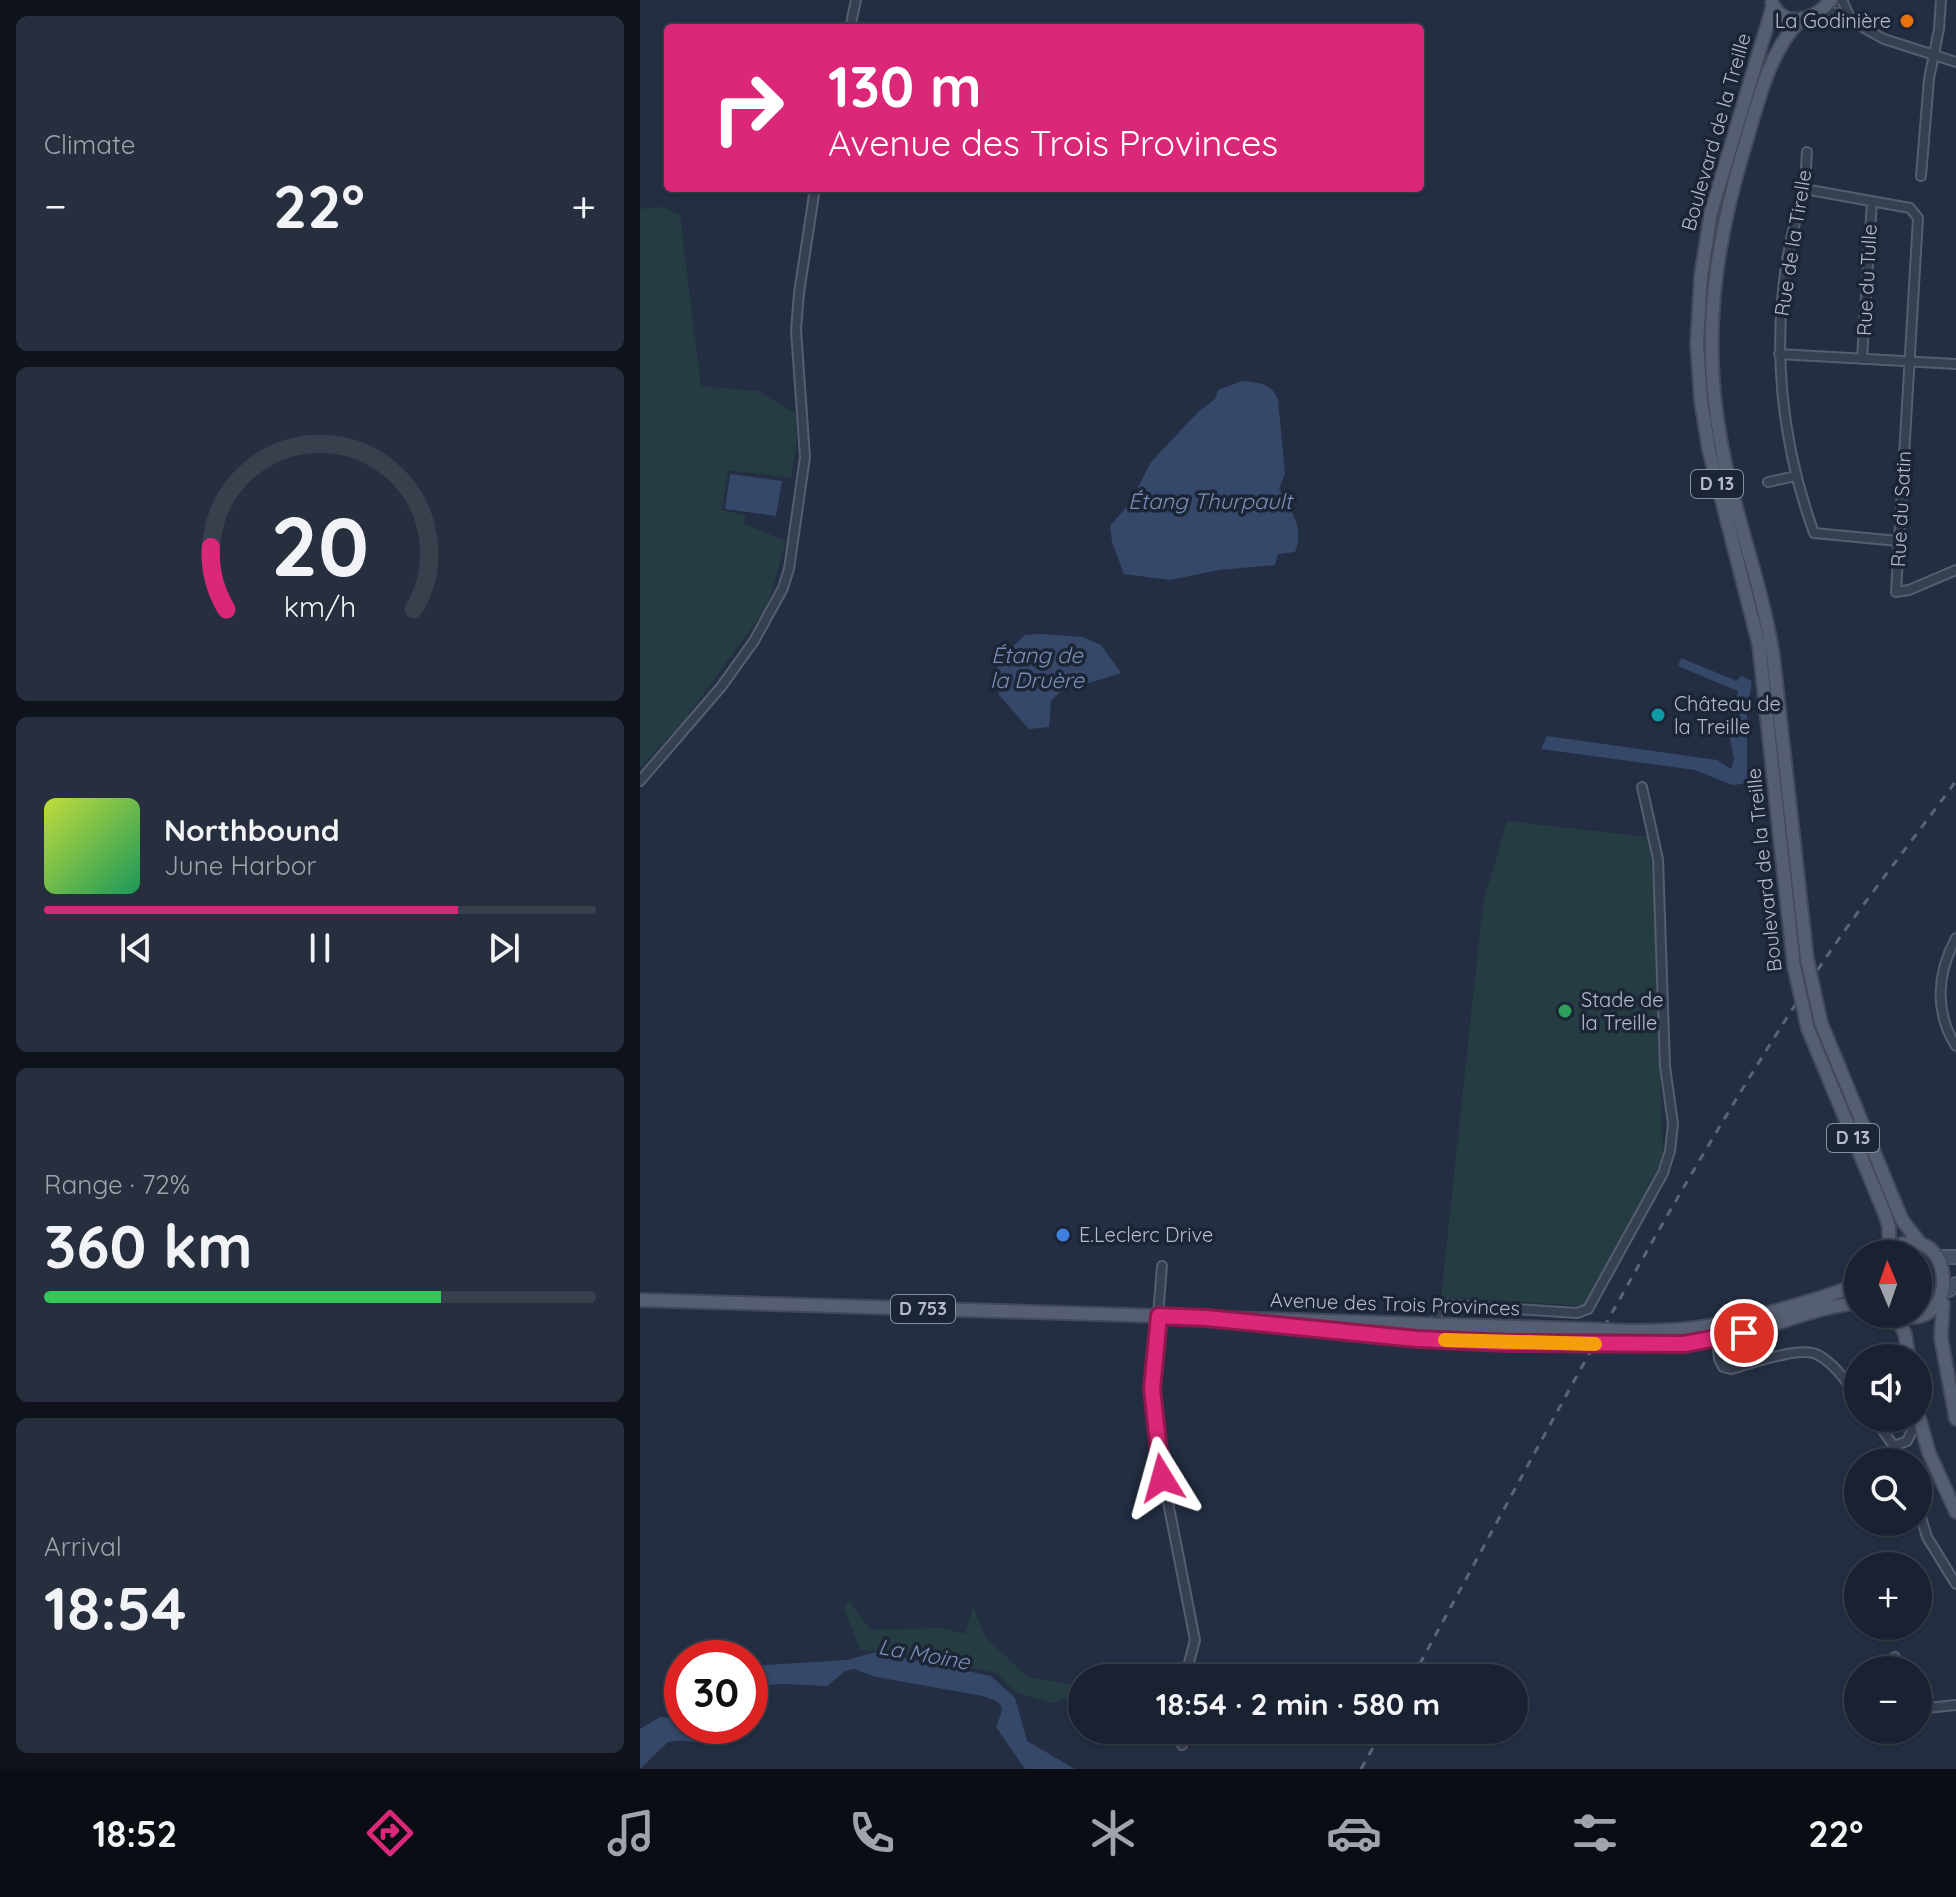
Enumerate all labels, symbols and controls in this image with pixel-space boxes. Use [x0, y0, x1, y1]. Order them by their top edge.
place label: La Godinière [1775, 8, 1891, 33]
marker: La Godinière [1898, 12, 1916, 30]
street label: Boulevard de la Treille [1675, 30, 1756, 234]
text: 130 m [828, 51, 982, 121]
icon: right [696, 56, 800, 160]
text: Avenue des Trois Provinces [828, 120, 1278, 165]
text: Climate [44, 128, 135, 161]
text: 22° [273, 168, 365, 243]
street label: Rue de la Tirelle [1769, 168, 1816, 318]
text: − [44, 178, 67, 233]
text: + [571, 178, 596, 233]
street label: Rue du Tulle [1851, 223, 1882, 337]
street label: Rue du Satin [1885, 450, 1916, 568]
road number: D 13 [1691, 470, 1743, 498]
water label: Étang Thurpault [1128, 487, 1294, 515]
text: 20 [271, 492, 369, 596]
text: km/h [284, 588, 356, 624]
water label: Étang de la Druère [990, 641, 1086, 694]
place label: Château de la Treille [1674, 691, 1781, 739]
marker: Château de la Treille [1649, 706, 1667, 724]
street label: Boulevard de la Treille [1740, 767, 1787, 973]
text: Northbound [164, 811, 340, 849]
text: June Harbor [164, 849, 316, 882]
icon: previous [114, 926, 158, 970]
icon: pause [298, 926, 342, 970]
icon: next [482, 926, 526, 970]
place label: Stade de la Treille [1581, 987, 1663, 1035]
marker: Stade de la Treille [1556, 1002, 1574, 1020]
road number: D 13 [1827, 1124, 1879, 1152]
text: Range · 72% [44, 1168, 190, 1201]
text: 360 km [44, 1208, 253, 1283]
place label: E.Leclerc Drive [1079, 1222, 1213, 1247]
marker: E.Leclerc Drive [1054, 1226, 1072, 1244]
north arrow [1844, 1240, 1932, 1328]
map controls [1844, 1240, 1932, 1744]
street label: Avenue des Trois Provinces [1270, 1287, 1520, 1320]
road number: D 753 [891, 1295, 955, 1323]
pin [1710, 1299, 1778, 1367]
icon: arrive [1722, 1311, 1766, 1355]
button: sound [1844, 1344, 1932, 1432]
position arrow [1120, 1436, 1204, 1520]
button: search [1844, 1448, 1932, 1536]
text: Arrival [44, 1530, 122, 1563]
button: + [1844, 1552, 1932, 1640]
text: 18:54 [44, 1570, 186, 1645]
water label: La Moine [876, 1632, 973, 1676]
speed limit sign: 30 [664, 1640, 768, 1744]
button: − [1844, 1656, 1932, 1744]
text: 18:54 · 2 min · 580 m [1156, 1685, 1440, 1723]
icon: directions [362, 1805, 418, 1861]
icon: music [603, 1805, 659, 1861]
icon: phone [844, 1805, 900, 1861]
icon: climate [1085, 1805, 1141, 1861]
icon: car [1326, 1805, 1382, 1861]
icon: filters [1567, 1805, 1623, 1861]
text: 18:52 [93, 1811, 177, 1856]
text: 22° [1808, 1811, 1863, 1856]

